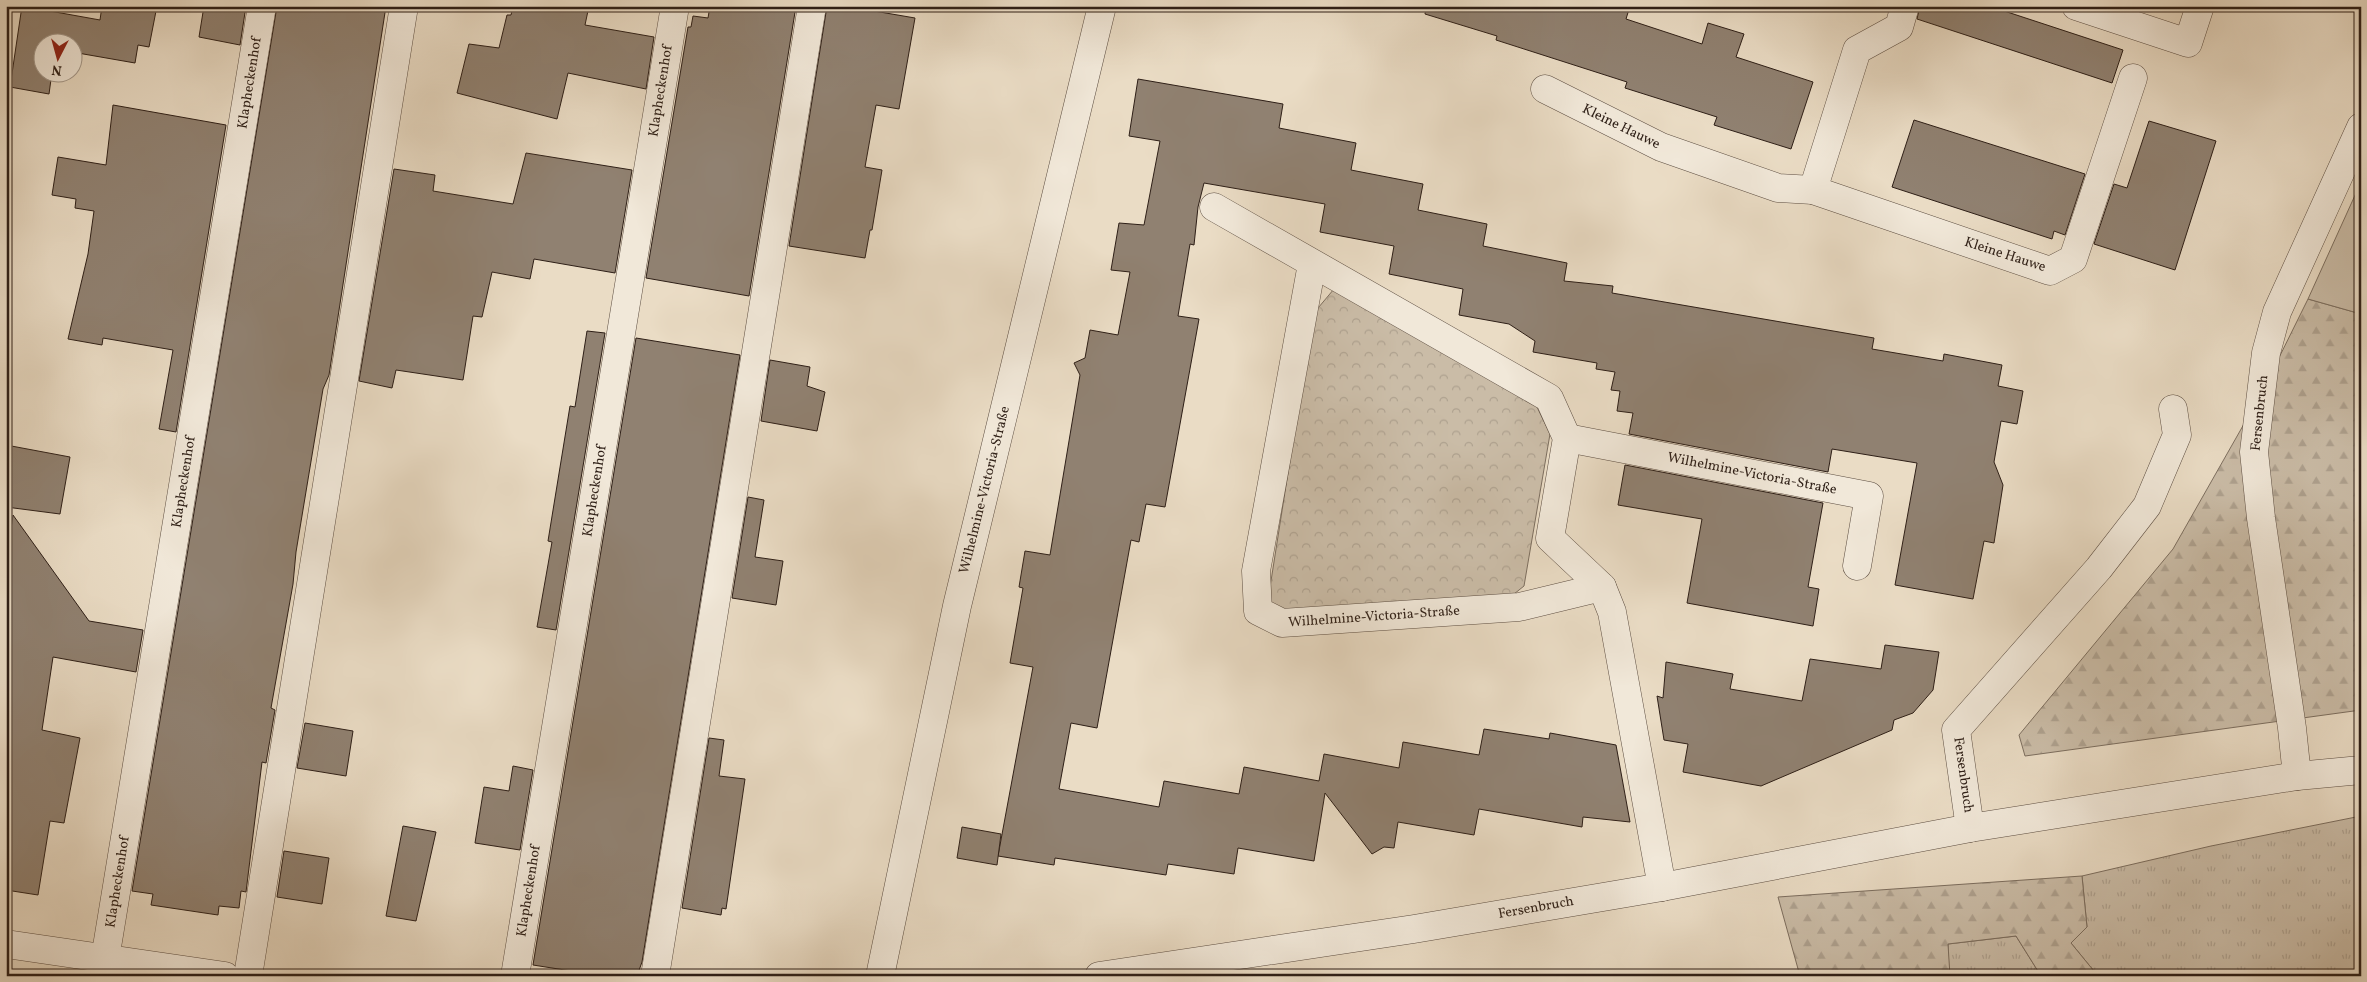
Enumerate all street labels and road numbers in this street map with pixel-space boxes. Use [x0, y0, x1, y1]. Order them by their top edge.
street label: Klapheckenhof [233, 35, 267, 130]
street label: Klapheckenhof [644, 43, 678, 138]
street label: Kleine Hauwe [1579, 100, 1664, 154]
street label: Kleine Hauwe [1962, 233, 2049, 277]
street label: Fersenbruch [2247, 374, 2273, 452]
street label: Wilhelmine-Victoria-Straße [955, 404, 1015, 576]
street label: Klapheckenhof [167, 434, 201, 529]
street label: Klapheckenhof [578, 443, 612, 538]
street label: Wilhelmine-Victoria-Straße [1666, 448, 1839, 500]
street label: Wilhelmine-Victoria-Straße [1287, 601, 1461, 632]
street label: Fersenbruch [1948, 736, 1978, 814]
street label: Klapheckenhof [101, 834, 135, 929]
street label: Klapheckenhof [512, 843, 546, 938]
street label: Fersenbruch [1497, 892, 1575, 924]

